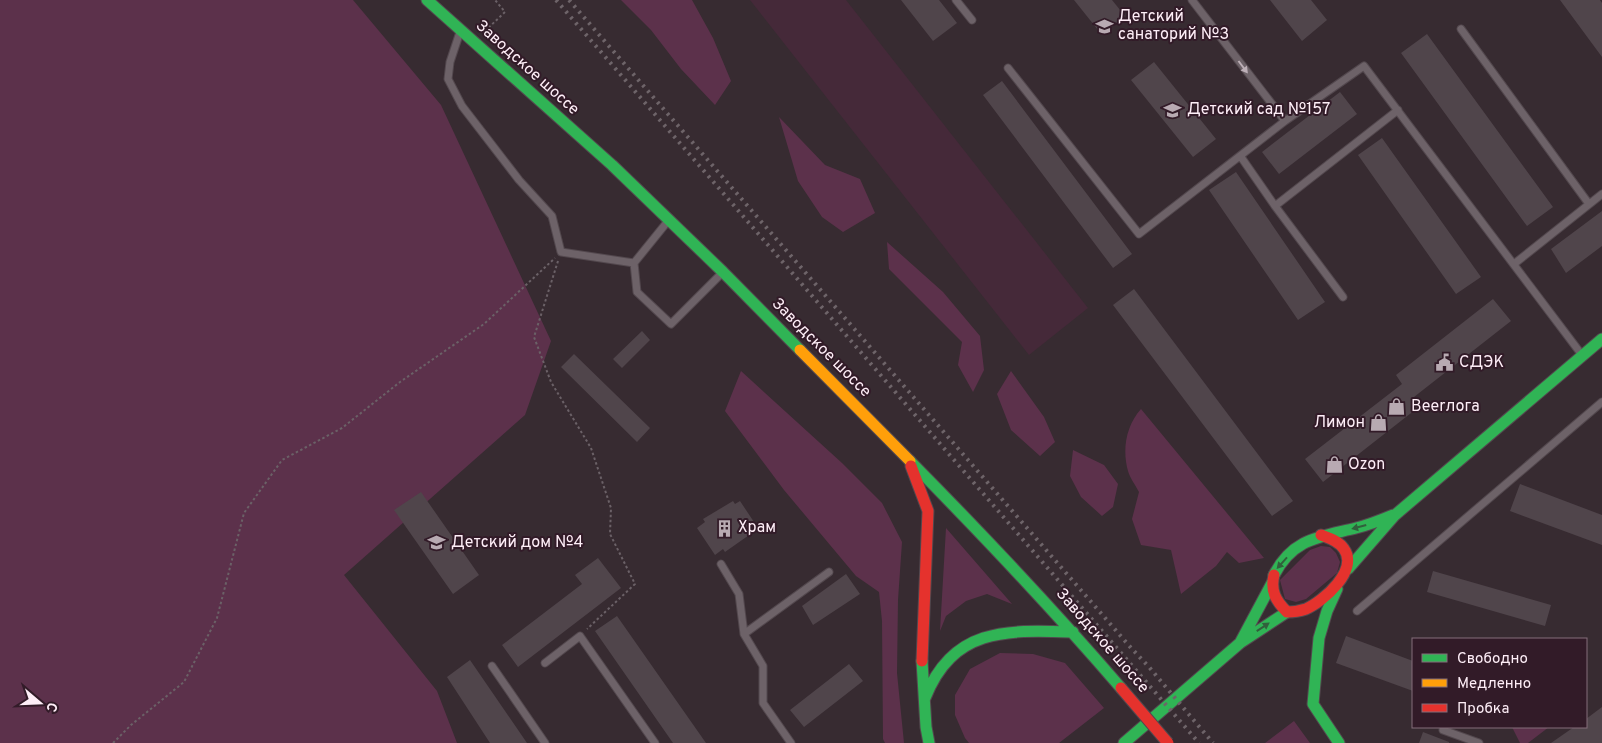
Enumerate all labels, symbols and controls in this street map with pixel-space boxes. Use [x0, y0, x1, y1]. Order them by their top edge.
place label: Детский санаторий №3 [1118, 7, 1229, 45]
street label: Заводское шоссе [471, 16, 583, 120]
school or university icon: Детский санаторий №3 [1094, 16, 1114, 36]
one-way arrow [1237, 60, 1248, 73]
school or university icon: Детский сад №157 [1163, 100, 1183, 120]
place label: Детский сад №157 [1187, 100, 1330, 120]
street label: Заводское шоссе [767, 294, 875, 402]
public building icon: СДЭК [1435, 353, 1455, 373]
place label: СДЭК [1459, 353, 1504, 373]
shop icon: Beerлога [1387, 397, 1407, 417]
place label: Beerлога [1411, 397, 1480, 417]
place label: Лимон [1314, 413, 1365, 433]
shop icon: Лимон [1369, 413, 1389, 433]
shop icon: Ozon [1324, 455, 1344, 475]
place label: Ozon [1348, 455, 1385, 475]
building icon: Храм [714, 518, 734, 538]
place label: Храм [738, 518, 776, 538]
one-way arrow [1351, 524, 1366, 532]
school or university icon: Детский дом №4 [427, 533, 447, 553]
place label: Детский дом №4 [451, 533, 583, 553]
one-way arrow [1276, 557, 1287, 570]
street label: Заводское шоссе [1051, 584, 1153, 698]
one-way arrow [1257, 623, 1270, 632]
legend [1412, 638, 1587, 728]
text: Свободно [1457, 650, 1528, 669]
text: Медленно [1457, 675, 1531, 694]
north arrow [15, 678, 65, 728]
text: С [41, 700, 60, 714]
text: Пробка [1457, 700, 1509, 719]

